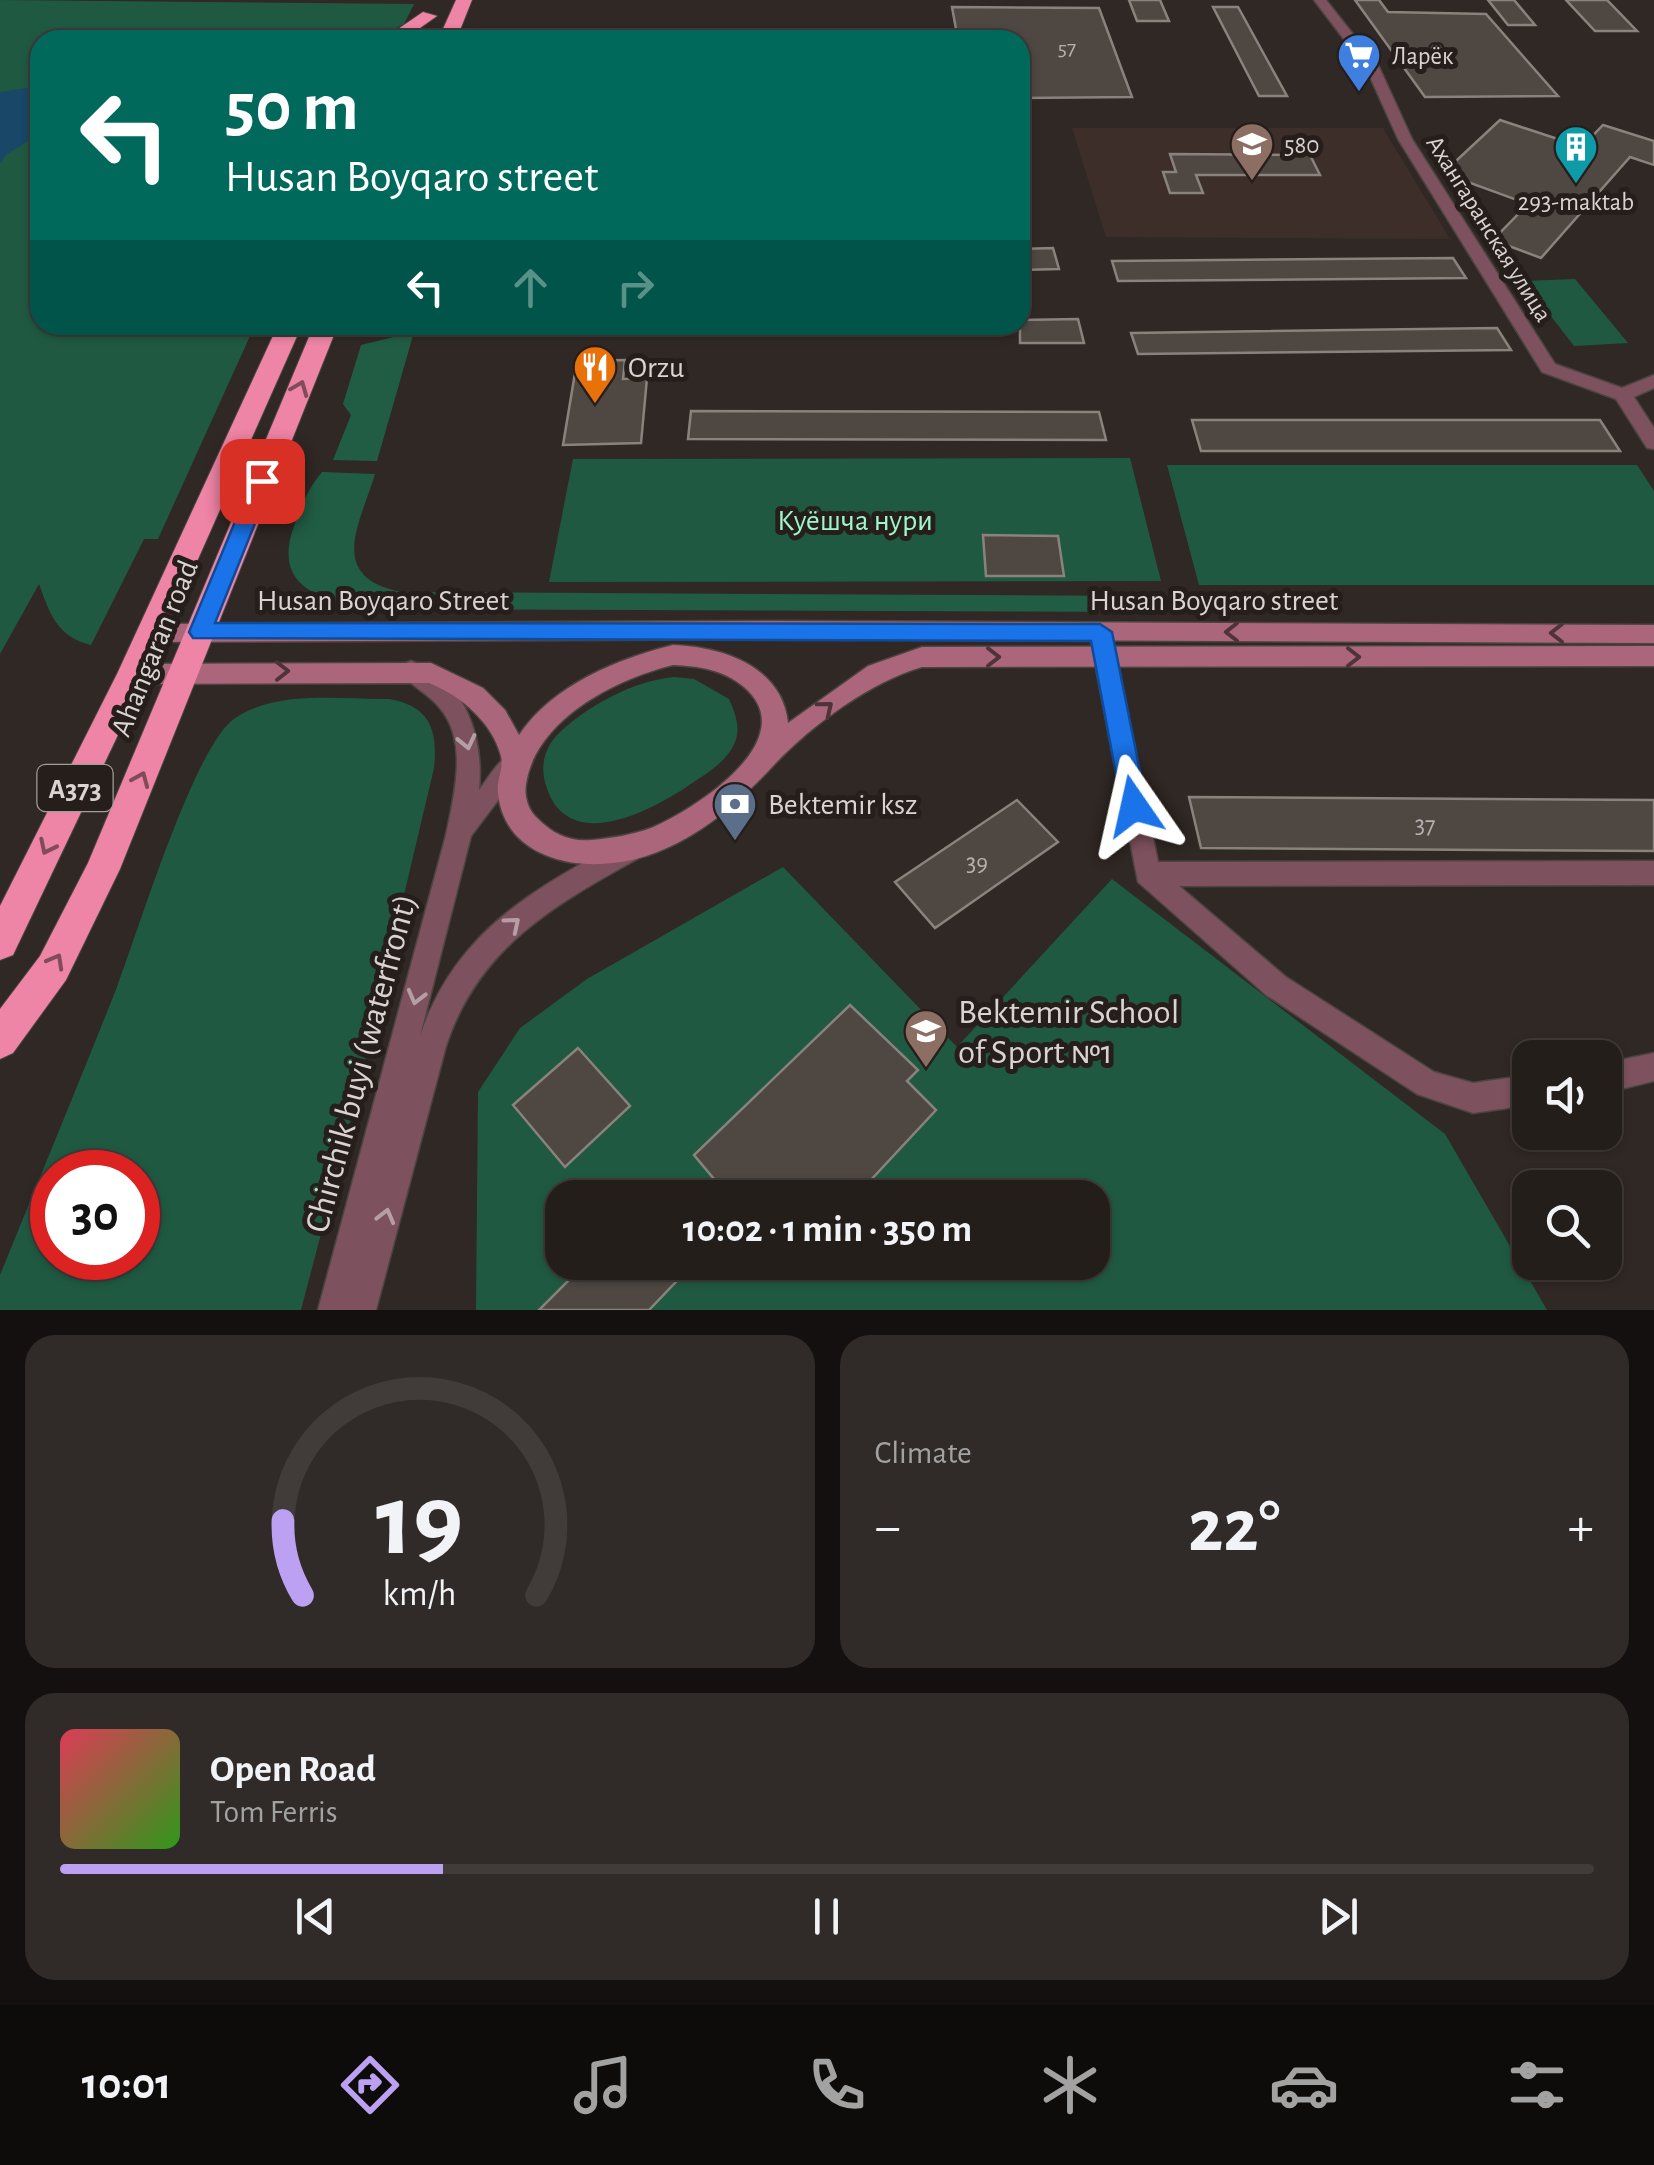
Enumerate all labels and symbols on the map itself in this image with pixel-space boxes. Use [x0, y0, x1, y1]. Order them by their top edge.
supermarket icon: Ларёк [1336, 32, 1382, 93]
house number: 57 [1058, 37, 1076, 59]
place label: Ларёк [1392, 44, 1454, 69]
school or university icon: 580 [1229, 121, 1275, 182]
building icon: 293-maktab [1553, 124, 1599, 185]
street label: Ахангаранская улица [1421, 131, 1556, 326]
place label: 580 [1284, 133, 1320, 158]
place label: 293-maktab [1518, 190, 1634, 215]
restaurant icon: Orzu [572, 344, 618, 405]
place label: Orzu [628, 353, 684, 383]
one-way arrow [288, 380, 308, 398]
pin [220, 439, 305, 524]
park label: Куёшча нури [777, 506, 933, 536]
street label: Ahangaran road [106, 556, 204, 741]
street label: Husan Boyqaro Street [257, 586, 509, 616]
street label: Husan Boyqaro street [1090, 586, 1339, 616]
one-way arrow [1223, 622, 1239, 643]
one-way arrow [1548, 622, 1564, 644]
one-way arrow [986, 646, 1002, 668]
one-way arrow [1346, 646, 1362, 668]
one-way arrow [276, 660, 291, 682]
one-way arrow [815, 702, 833, 720]
one-way arrow [455, 733, 476, 750]
position arrow [1082, 754, 1186, 858]
road number: A373 [38, 765, 112, 811]
one-way arrow [129, 772, 149, 790]
bank icon: Bektemir ksz [712, 781, 758, 842]
place label: Bektemir ksz [768, 790, 917, 820]
house number: 37 [1415, 813, 1435, 838]
one-way arrow [39, 836, 59, 854]
house number: 39 [966, 851, 988, 876]
street label: Chirchik buyi (waterfront) [299, 890, 423, 1236]
one-way arrow [501, 918, 519, 936]
one-way arrow [44, 953, 63, 971]
one-way arrow [407, 988, 428, 1005]
place label: Bektemir School of Sport №1 [958, 995, 1179, 1070]
school or university icon: Bektemir School of Sport №1 [903, 1008, 949, 1069]
speed limit sign: 30 [30, 1150, 160, 1280]
one-way arrow [374, 1208, 395, 1225]

